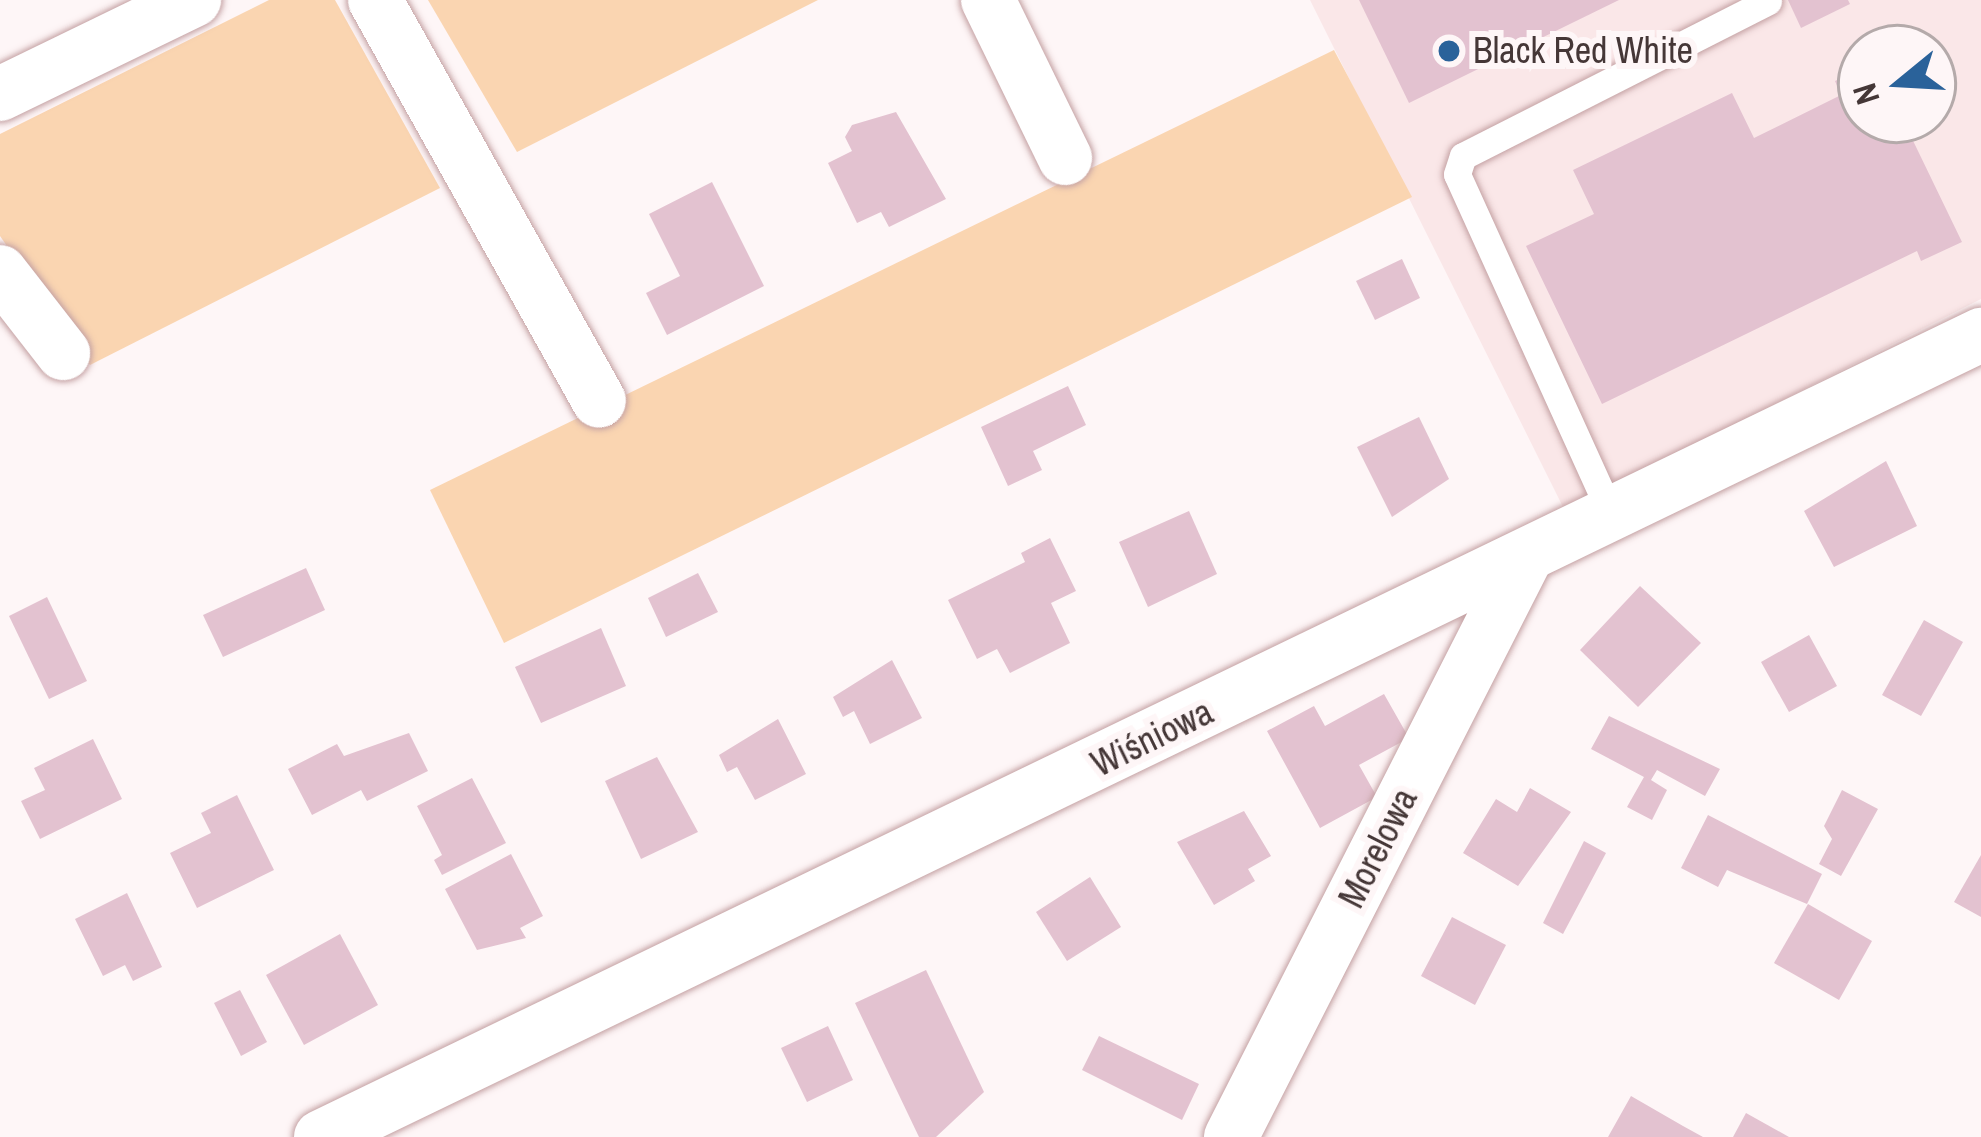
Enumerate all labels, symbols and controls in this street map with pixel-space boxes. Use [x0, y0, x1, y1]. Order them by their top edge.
north arrow [1837, 24, 1957, 144]
place label: Black Red White [1473, 29, 1693, 73]
marker: Black Red White [1436, 38, 1462, 64]
text: N [1842, 78, 1890, 110]
street label: Wiśniowa [1084, 690, 1220, 786]
street label: Morelowa [1330, 781, 1426, 915]

